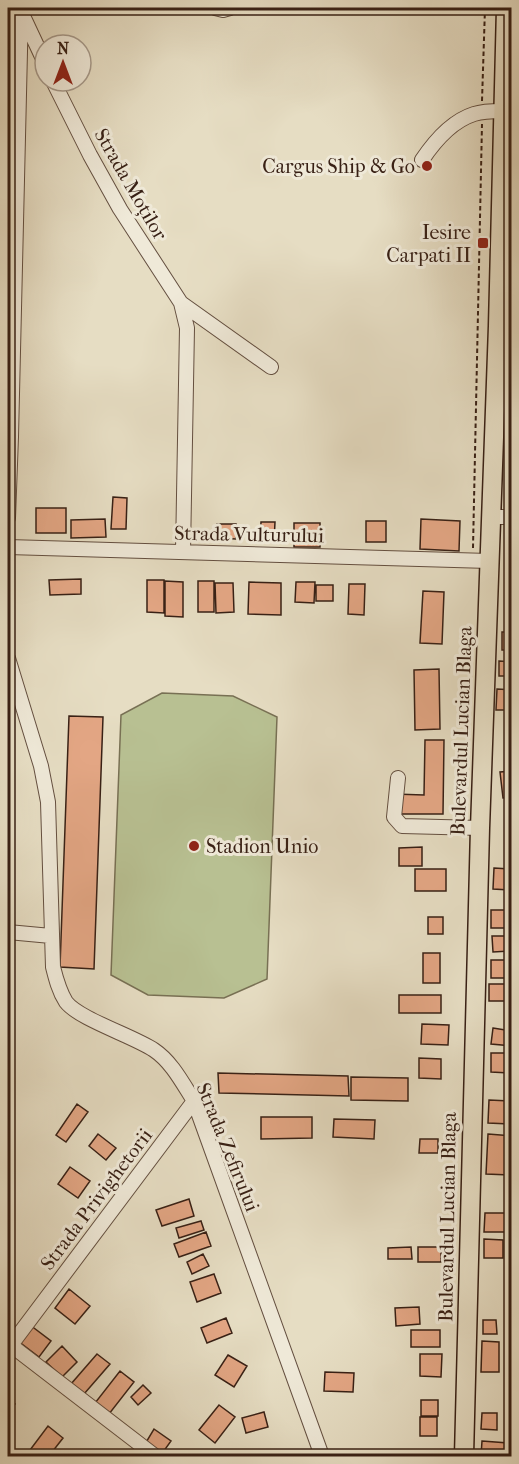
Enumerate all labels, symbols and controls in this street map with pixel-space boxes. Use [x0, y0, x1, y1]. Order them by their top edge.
north arrow [33, 33, 93, 93]
text: N [57, 39, 70, 58]
street label: Strada Moților [89, 124, 172, 245]
place label: Cargus Ship & Go [262, 155, 415, 178]
marker: Cargus Ship & Go [420, 159, 434, 173]
place label: Iesire Carpati II [386, 221, 471, 267]
marker: Iesire Carpati II [476, 236, 490, 250]
street label: Strada Vulturului [174, 522, 324, 547]
street label: Bulevardul Lucian Blaga [446, 625, 477, 836]
place label: Stadion Unio [206, 835, 318, 858]
marker: Stadion Unio [187, 839, 201, 853]
street label: Strada Zefirului [191, 1079, 264, 1215]
street label: Bulevardul Lucian Blaga [434, 1111, 461, 1322]
street label: Strada Privighetorii [36, 1124, 157, 1274]

